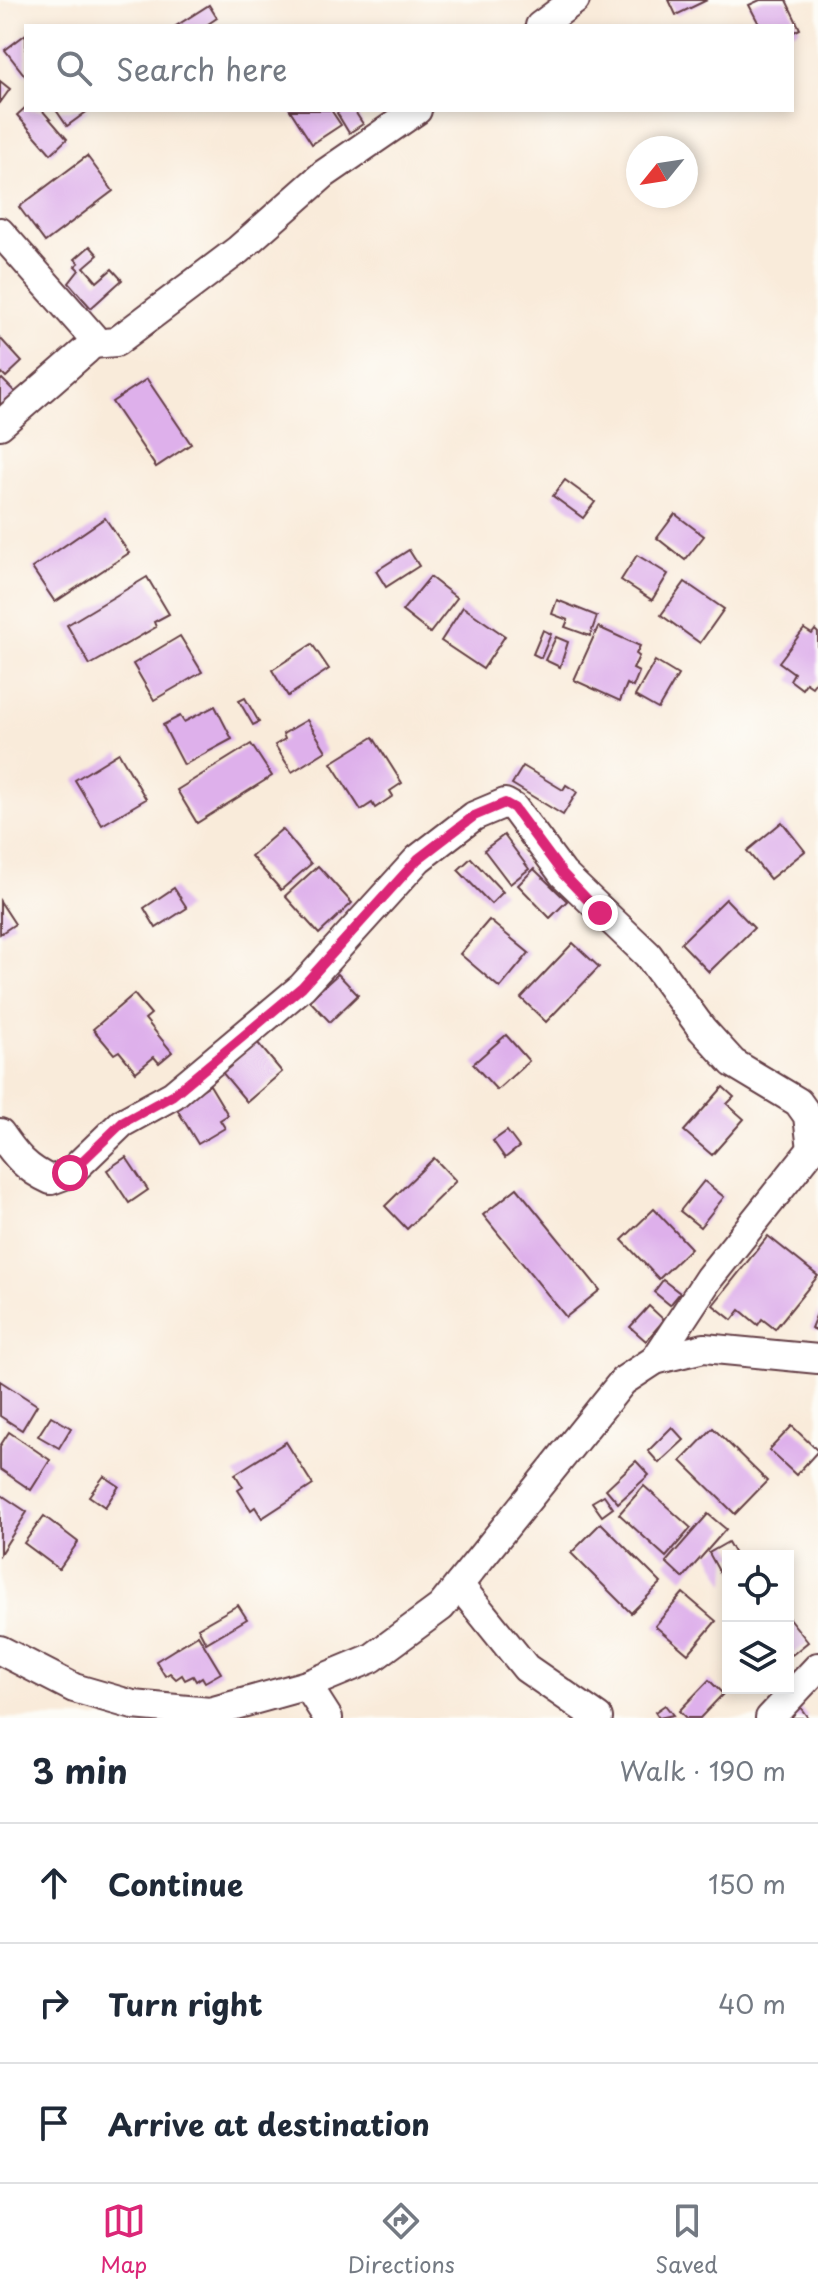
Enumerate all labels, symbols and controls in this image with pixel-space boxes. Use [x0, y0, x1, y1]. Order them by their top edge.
search box [24, 24, 794, 112]
icon: search [52, 46, 96, 90]
text: Search here [116, 46, 288, 91]
north arrow [626, 136, 698, 208]
route end [582, 895, 618, 931]
route start [52, 1155, 88, 1191]
map controls [722, 1550, 794, 1694]
button: locate [722, 1550, 794, 1622]
button: layers [722, 1622, 794, 1694]
text: 3 min [32, 1744, 128, 1796]
text: Walk · 190 m [620, 1751, 786, 1790]
icon: ahead [32, 1861, 76, 1905]
text: Continue [108, 1861, 243, 1906]
text: 150 m [708, 1864, 786, 1903]
icon: right [32, 1981, 76, 2025]
text: Turn right [108, 1981, 263, 2026]
text: 40 m [718, 1984, 786, 2023]
icon: arrive [32, 2101, 76, 2145]
text: Arrive at destination [108, 2101, 430, 2146]
tab: Map [100, 2199, 147, 2280]
tab: Directions [348, 2199, 455, 2280]
tab: Saved [655, 2199, 718, 2280]

